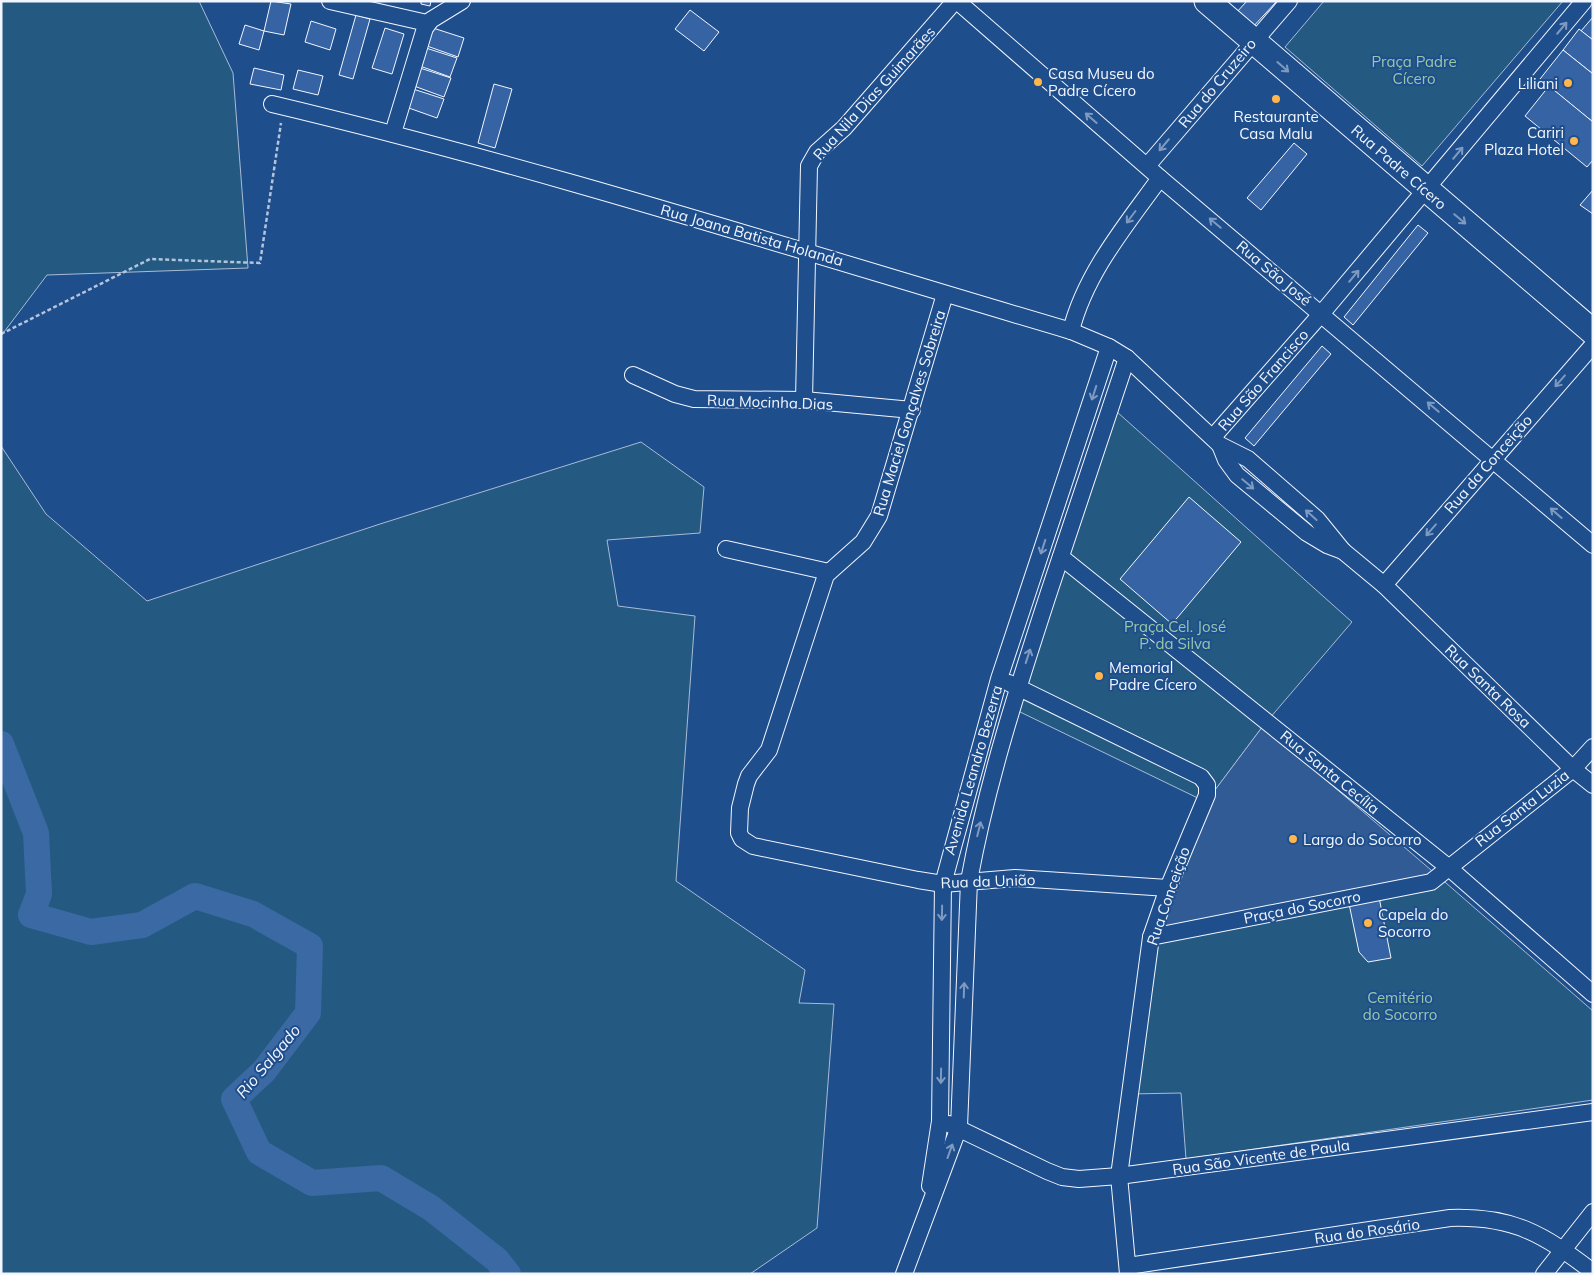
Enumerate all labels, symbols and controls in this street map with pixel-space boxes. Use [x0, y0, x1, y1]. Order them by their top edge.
street label: Rua Nila Dias Guimarães [809, 22, 939, 164]
one-way arrow [1556, 22, 1567, 35]
street label: Rua do Cruzeiro [1174, 34, 1260, 132]
park label: Praça Padre Cícero [1371, 52, 1457, 88]
one-way arrow [1277, 62, 1290, 73]
place label: Casa Museu do Padre Cícero [1048, 64, 1155, 100]
place label: Liliani [1518, 74, 1558, 93]
marker: Casa Museu do Padre Cícero [1032, 76, 1044, 88]
marker: Liliani [1562, 77, 1574, 89]
marker: Restaurante Casa Malu [1270, 93, 1282, 105]
place label: Restaurante Casa Malu [1233, 107, 1319, 143]
one-way arrow [1085, 112, 1098, 123]
street label: Rua Padre Cícero [1347, 120, 1451, 214]
place label: Cariri Plaza Hotel [1484, 123, 1564, 159]
marker: Cariri Plaza Hotel [1568, 135, 1580, 147]
one-way arrow [1159, 138, 1170, 151]
one-way arrow [1452, 147, 1463, 160]
street label: Rua Joana Batista Holanda [658, 200, 846, 270]
one-way arrow [1126, 210, 1136, 224]
one-way arrow [1453, 213, 1466, 224]
one-way arrow [1208, 218, 1221, 229]
street label: Rua São José [1233, 236, 1315, 310]
one-way arrow [1348, 270, 1359, 283]
street label: Rua Maciel Gonçalves Sobreira [869, 308, 949, 518]
street label: Rua São Francisco [1214, 325, 1312, 435]
one-way arrow [1555, 375, 1566, 388]
one-way arrow [1089, 385, 1098, 400]
street label: Rua Mocinha Dias [707, 390, 833, 414]
one-way arrow [1426, 401, 1439, 413]
street label: Rua da Conceição [1440, 411, 1536, 517]
one-way arrow [1241, 478, 1254, 489]
one-way arrow [1550, 507, 1563, 518]
one-way arrow [1305, 509, 1318, 520]
one-way arrow [1425, 524, 1437, 537]
one-way arrow [1038, 539, 1047, 554]
park label: Praça Cel. José P. da Silva [1124, 617, 1226, 653]
street label: Rua Santa Rosa [1441, 640, 1535, 732]
one-way arrow [1024, 648, 1034, 664]
place label: Memorial Padre Cícero [1109, 658, 1197, 694]
marker: Memorial Padre Cícero [1093, 670, 1105, 682]
street label: Avenida Leandro Bezerra [940, 683, 1006, 857]
street label: Rua Santa Cecília [1276, 726, 1384, 818]
street label: Rua Santa Luzia [1471, 765, 1573, 851]
one-way arrow [975, 821, 984, 837]
place label: Largo do Socorro [1303, 830, 1422, 849]
marker: Largo do Socorro [1287, 833, 1299, 845]
street label: Rua Conceição [1142, 844, 1194, 948]
street label: Rua da União [940, 870, 1036, 892]
street label: Praça do Socorro [1242, 886, 1362, 928]
one-way arrow [937, 904, 947, 921]
place label: Capela do Socorro [1378, 905, 1448, 941]
marker: Capela do Socorro [1362, 917, 1374, 929]
one-way arrow [960, 983, 969, 999]
park label: Cemitério do Socorro [1363, 988, 1437, 1024]
water label: Rio Salgado [232, 1020, 304, 1102]
one-way arrow [936, 1067, 946, 1083]
street label: Rua São Vicente de Paula [1171, 1135, 1351, 1179]
one-way arrow [946, 1144, 955, 1159]
street label: Rua do Rosário [1313, 1214, 1421, 1248]

